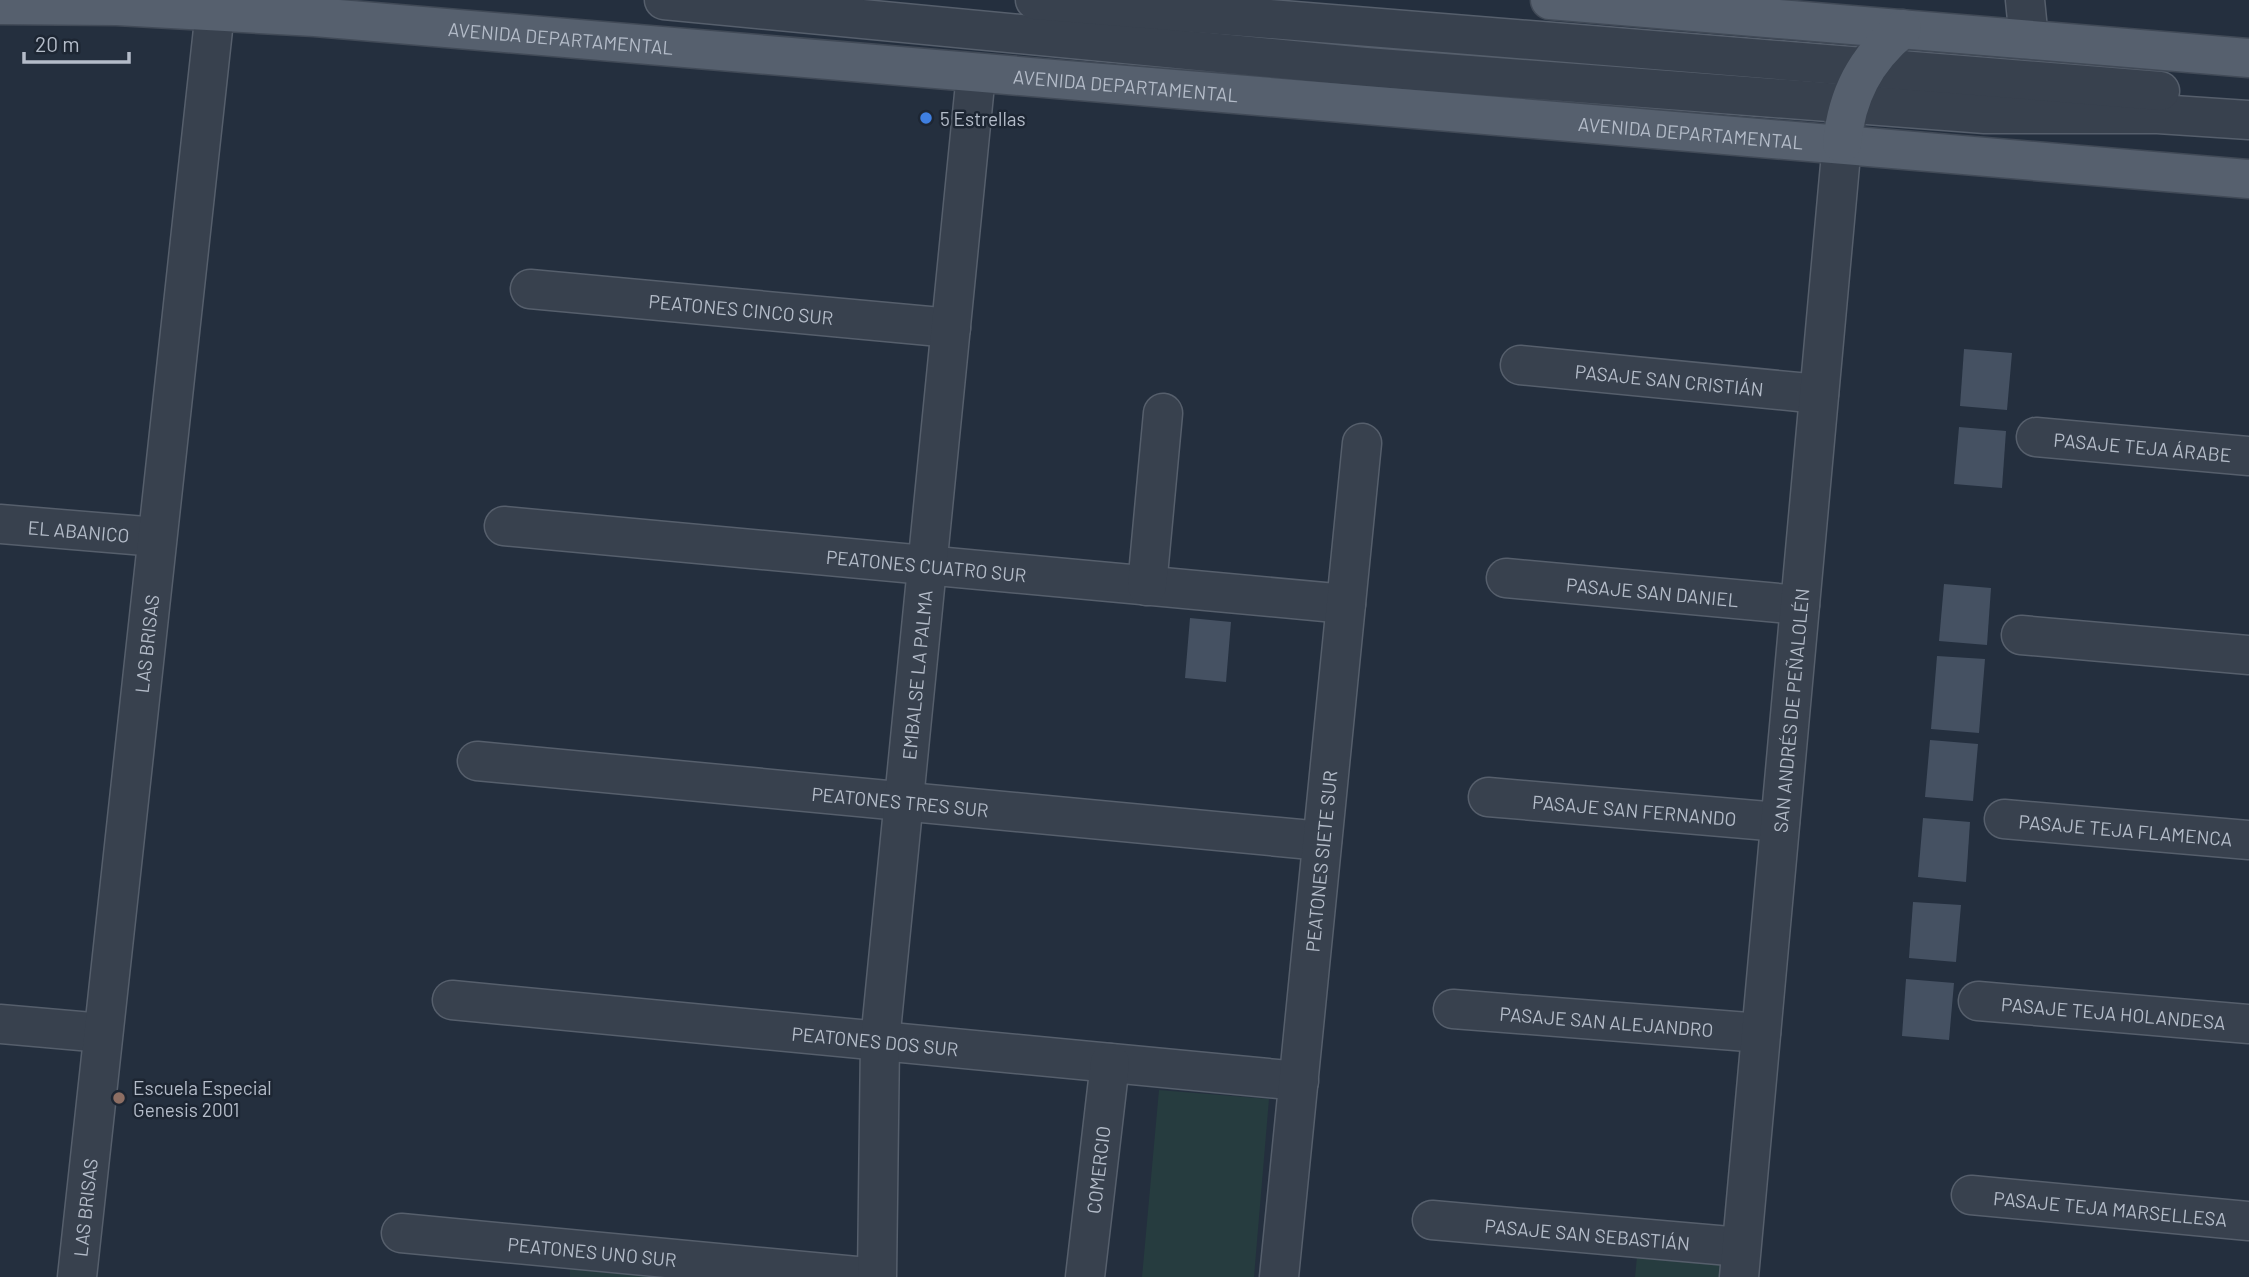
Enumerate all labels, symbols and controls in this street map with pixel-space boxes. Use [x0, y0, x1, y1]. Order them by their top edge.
street label: AVENIDA DEPARTAMENTAL [447, 17, 675, 59]
scale bar [24, 21, 130, 65]
text: 20 m [35, 31, 80, 56]
street label: AVENIDA DEPARTAMENTAL [1012, 64, 1240, 106]
place label: 5 Estrellas [940, 107, 1026, 130]
marker: 5 Estrellas [918, 110, 934, 126]
street label: AVENIDA DEPARTAMENTAL [1577, 111, 1805, 153]
street label: PEATONES CINCO SUR [648, 289, 834, 329]
street label: PASAJE SAN CRISTIÁN [1574, 359, 1765, 400]
street label: PASAJE TEJA ÁRABE [2053, 427, 2232, 466]
street label: EL ABANICO [27, 515, 130, 546]
street label: PEATONES CUATRO SUR [825, 544, 1027, 586]
street label: PASAJE SAN DANIEL [1565, 572, 1740, 611]
street label: SAN ANDRÉS DE PEÑALOLÉN [1768, 587, 1813, 833]
street label: EMBALSE LA PALMA [896, 589, 936, 761]
street label: LAS BRISAS [129, 593, 163, 694]
street label: PEATONES SIETE SUR [1300, 769, 1341, 953]
street label: PEATONES TRES SUR [811, 781, 990, 821]
street label: PASAJE SAN FERNANDO [1531, 789, 1737, 830]
street label: PASAJE TEJA FLAMENCA [2018, 809, 2233, 850]
street label: PASAJE TEJA HOLANDESA [2000, 992, 2227, 1033]
street label: PASAJE SAN ALEJANDRO [1499, 1001, 1714, 1041]
street label: PEATONES DOS SUR [791, 1021, 959, 1060]
place label: Escuela Especial Genesis 2001 [133, 1076, 272, 1121]
marker: Escuela Especial Genesis 2001 [111, 1090, 127, 1106]
street label: COMERCIO [1081, 1124, 1114, 1215]
street label: LAS BRISAS [68, 1157, 101, 1258]
street label: PASAJE TEJA MARSELLESA [1993, 1186, 2228, 1230]
street label: PASAJE SAN SEBASTIÁN [1484, 1213, 1691, 1254]
street label: PEATONES UNO SUR [507, 1232, 678, 1270]

